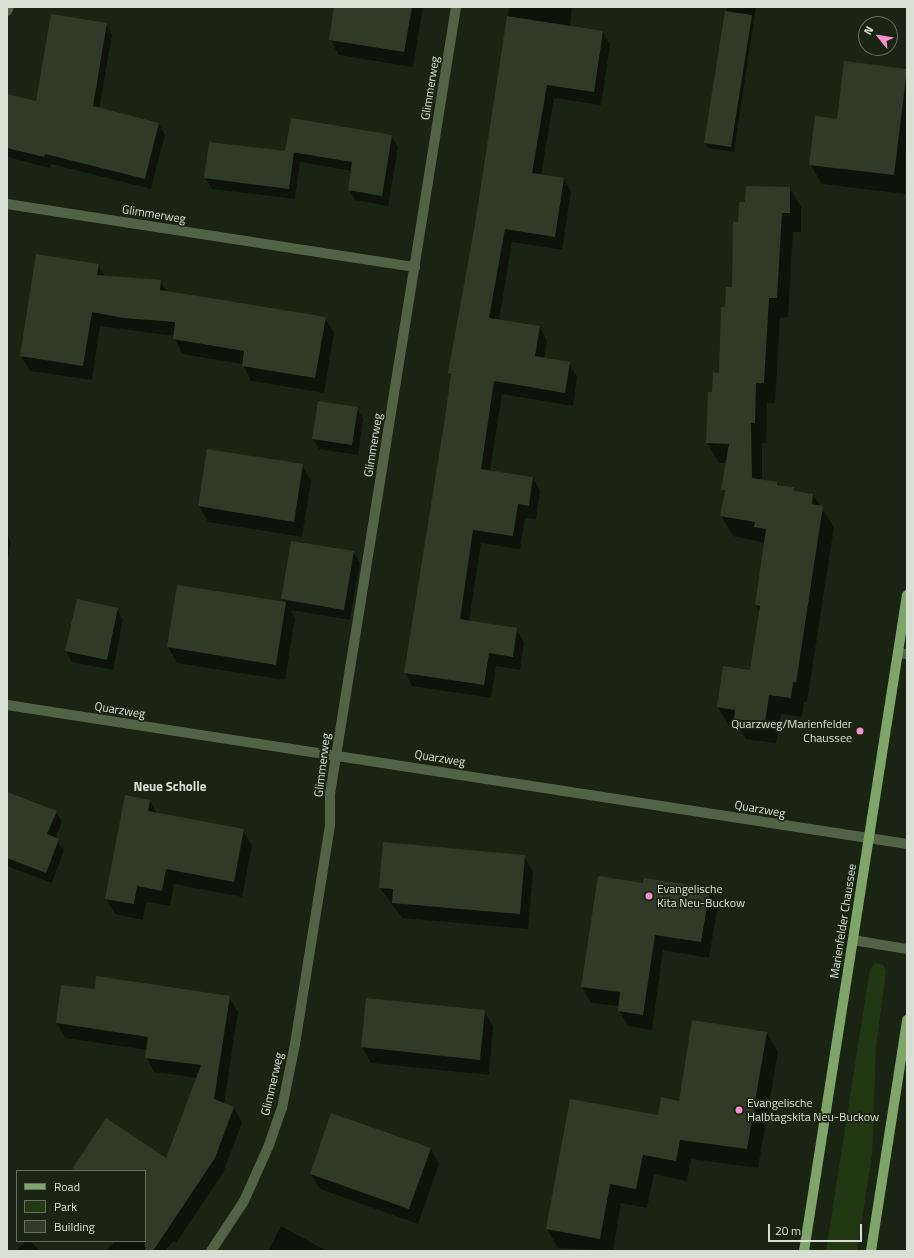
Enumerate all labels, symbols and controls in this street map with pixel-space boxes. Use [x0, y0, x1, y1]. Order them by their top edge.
north arrow [858, 16, 898, 56]
text: N [860, 23, 877, 38]
street label: Glimmerweg [418, 55, 442, 121]
street label: Glimmerweg [121, 202, 187, 226]
street label: Glimmerweg [361, 412, 385, 478]
street label: Quarzweg [94, 699, 146, 721]
place label: Quarzweg/Marienfelder Chaussee [731, 717, 852, 745]
marker: Quarzweg/Marienfelder Chaussee [855, 726, 865, 736]
street label: Glimmerweg [311, 732, 333, 798]
street label: Quarzweg [414, 747, 466, 769]
district label: Neue Scholle [134, 778, 206, 794]
street label: Quarzweg [734, 797, 786, 821]
street label: Marienfelder Chaussee [827, 863, 859, 979]
place label: Evangelische Kita Neu-Buckow [657, 882, 745, 910]
marker: Evangelische Kita Neu-Buckow [644, 891, 654, 901]
street label: Glimmerweg [258, 1051, 286, 1117]
place label: Evangelische Halbtagskita Neu-Buckow [747, 1096, 879, 1124]
marker: Evangelische Halbtagskita Neu-Buckow [734, 1105, 744, 1115]
legend [16, 1170, 146, 1242]
text: Road [54, 1177, 80, 1196]
text: Park [54, 1197, 77, 1216]
scale bar [770, 1216, 864, 1242]
text: Building [54, 1217, 95, 1236]
text: 20 m [775, 1221, 801, 1240]

